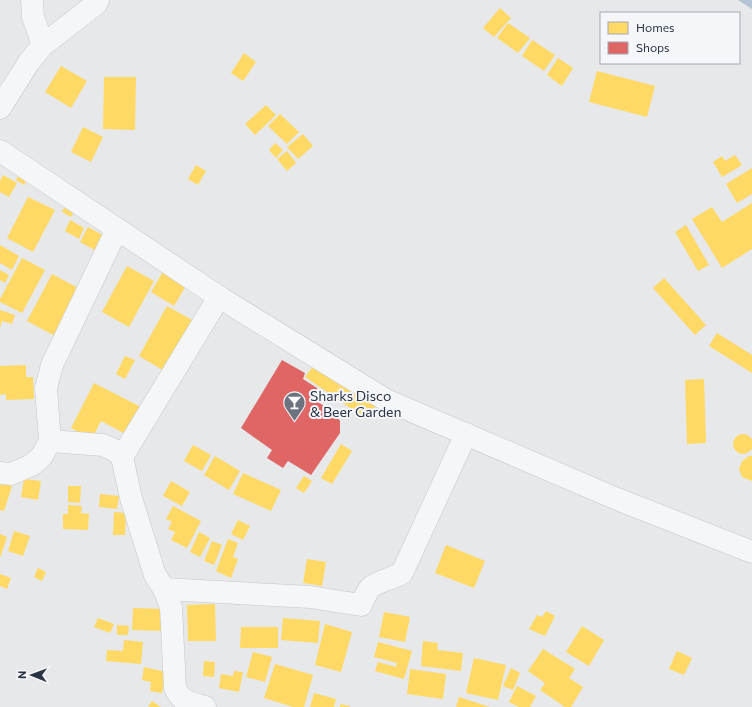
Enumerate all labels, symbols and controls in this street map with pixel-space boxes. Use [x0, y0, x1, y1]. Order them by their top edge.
legend [600, 12, 740, 64]
text: Homes [636, 20, 674, 34]
text: Shops [636, 40, 670, 54]
place label: Sharks Disco & Beer Garden [310, 387, 401, 420]
bar icon: Sharks Disco & Beer Garden [281, 390, 307, 423]
north arrow [12, 655, 52, 695]
text: N [15, 671, 28, 679]

